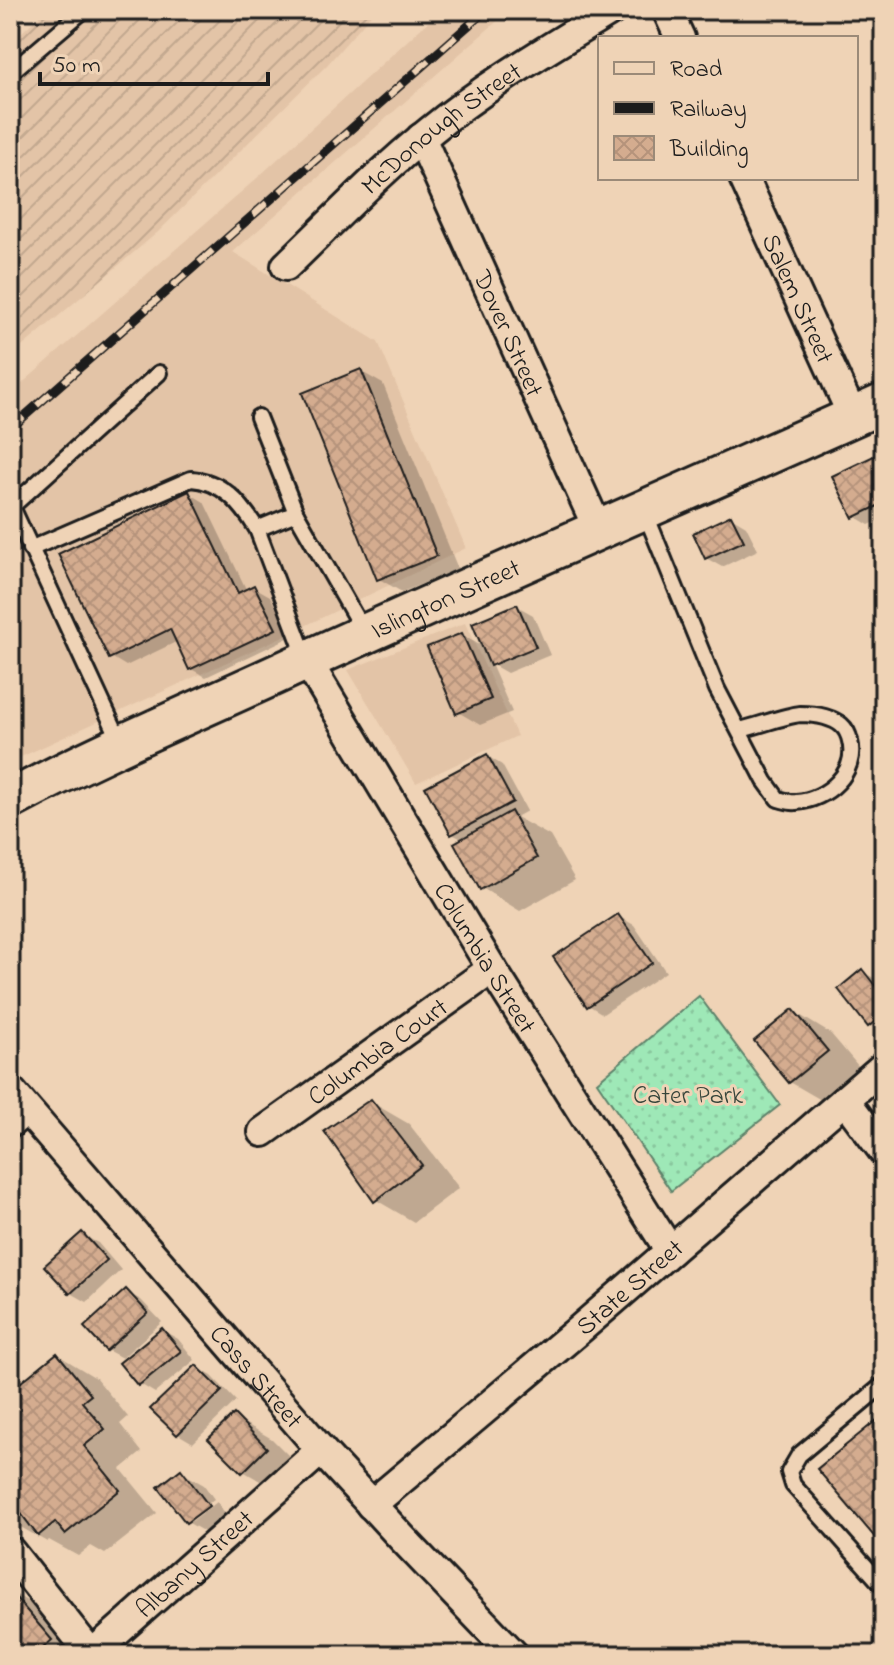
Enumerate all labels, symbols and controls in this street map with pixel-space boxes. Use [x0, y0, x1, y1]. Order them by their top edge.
scale bar [40, 36, 268, 86]
legend [598, 36, 858, 180]
text: 50 m [52, 49, 101, 84]
text: Road [670, 53, 723, 88]
street label: McDonough Street [354, 54, 531, 205]
text: Railway [670, 93, 747, 129]
text: Building [669, 133, 749, 168]
street label: Salem Street [750, 228, 842, 371]
street label: Dover Street [461, 264, 552, 404]
street label: Islington Street [366, 551, 528, 651]
street label: Columbia Street [422, 876, 544, 1042]
street label: Columbia Court [301, 990, 457, 1117]
park label: Cater Park [633, 1078, 744, 1116]
street label: State Street [569, 1231, 693, 1346]
street label: Cass Street [199, 1318, 311, 1439]
street label: Albany Street [128, 1502, 264, 1629]

